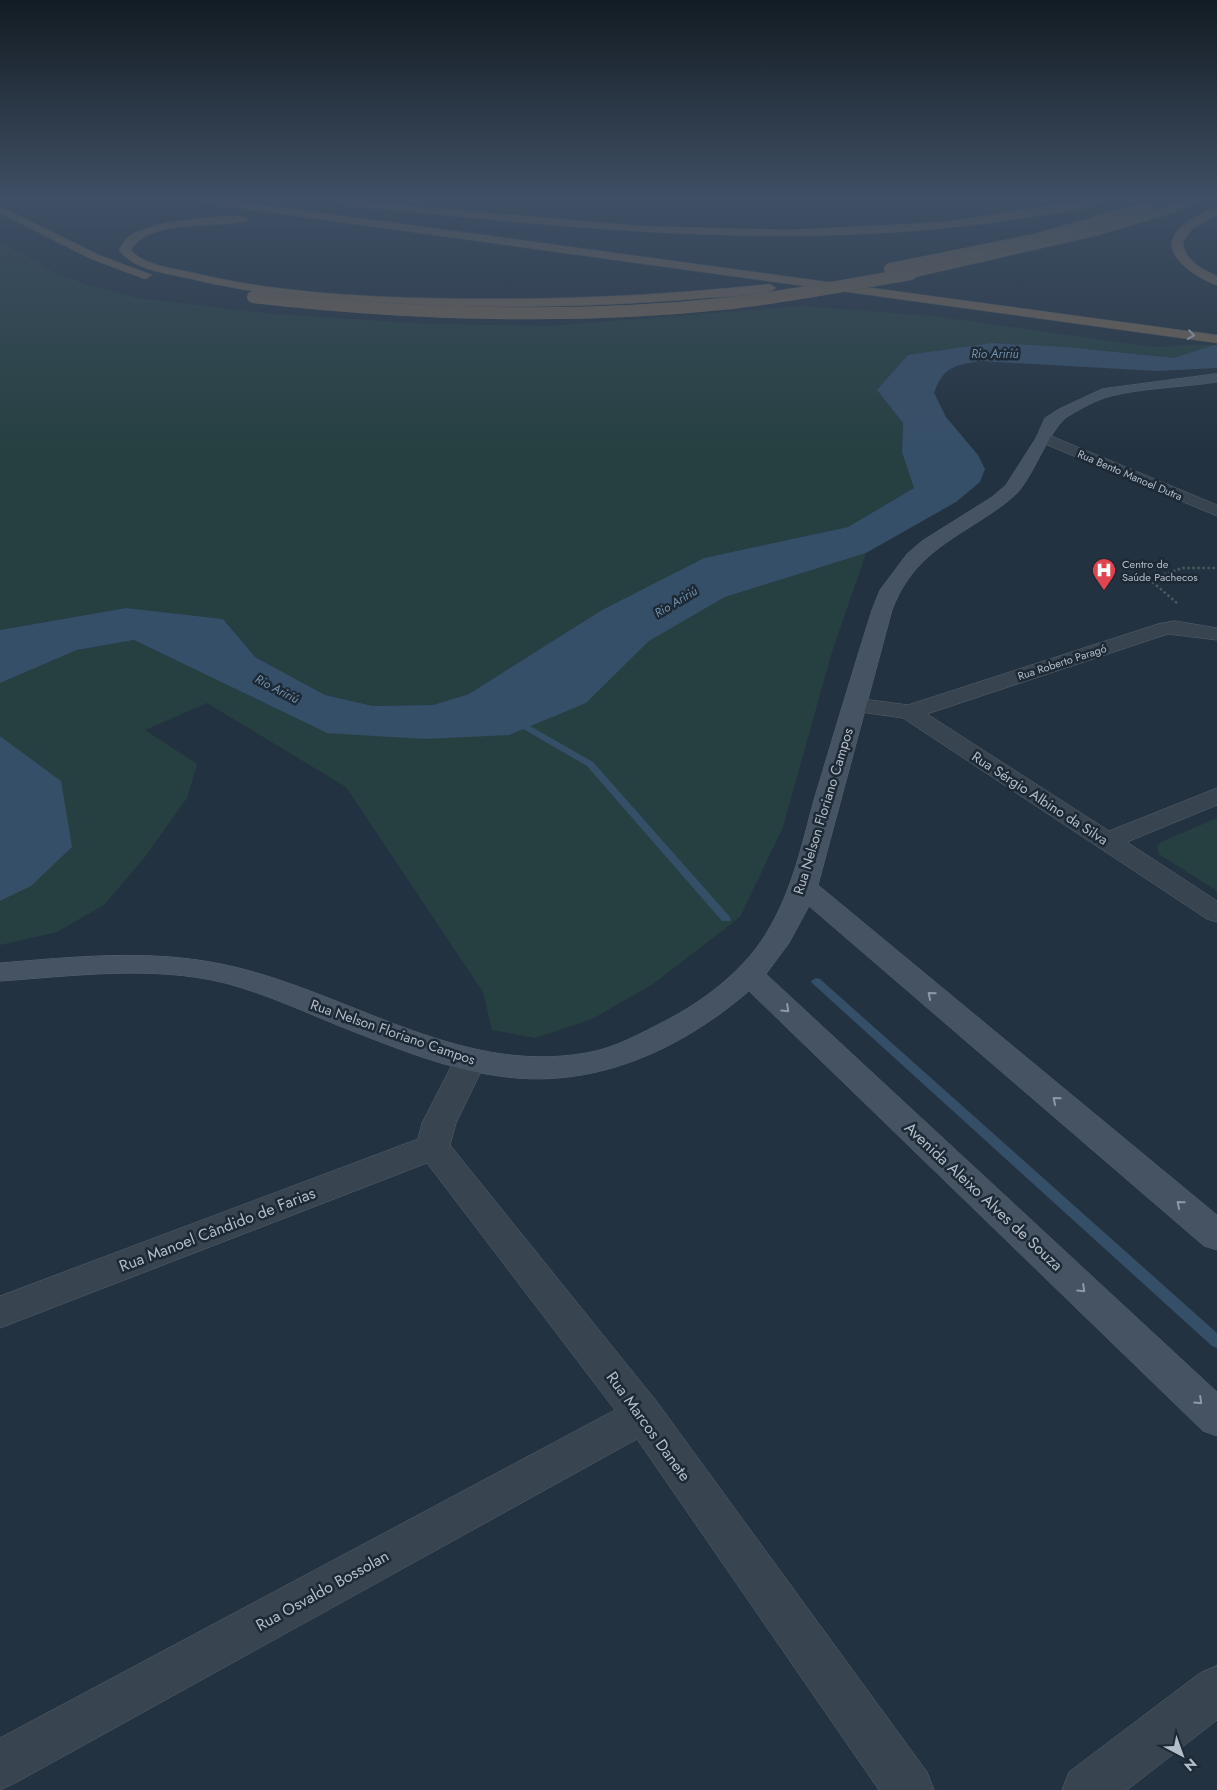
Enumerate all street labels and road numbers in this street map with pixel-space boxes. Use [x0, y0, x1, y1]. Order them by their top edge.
street label: Rua Bento Manoel Dutra [1075, 446, 1185, 504]
street label: Rua Roberto Paragó [1015, 640, 1109, 684]
street label: Rua Nelson Floriano Campos [788, 725, 858, 897]
street label: Rua Sérgio Albino da Silva [968, 746, 1112, 850]
street label: Rua Nelson Floriano Campos [308, 994, 478, 1070]
street label: Avenida Aleixo Alves de Souza [899, 1117, 1068, 1276]
street label: Rua Manoel Cândido de Farias [116, 1181, 319, 1278]
street label: Rua Marcos Danete [601, 1367, 696, 1486]
street label: Rua Osvaldo Bossolan [252, 1544, 393, 1637]

